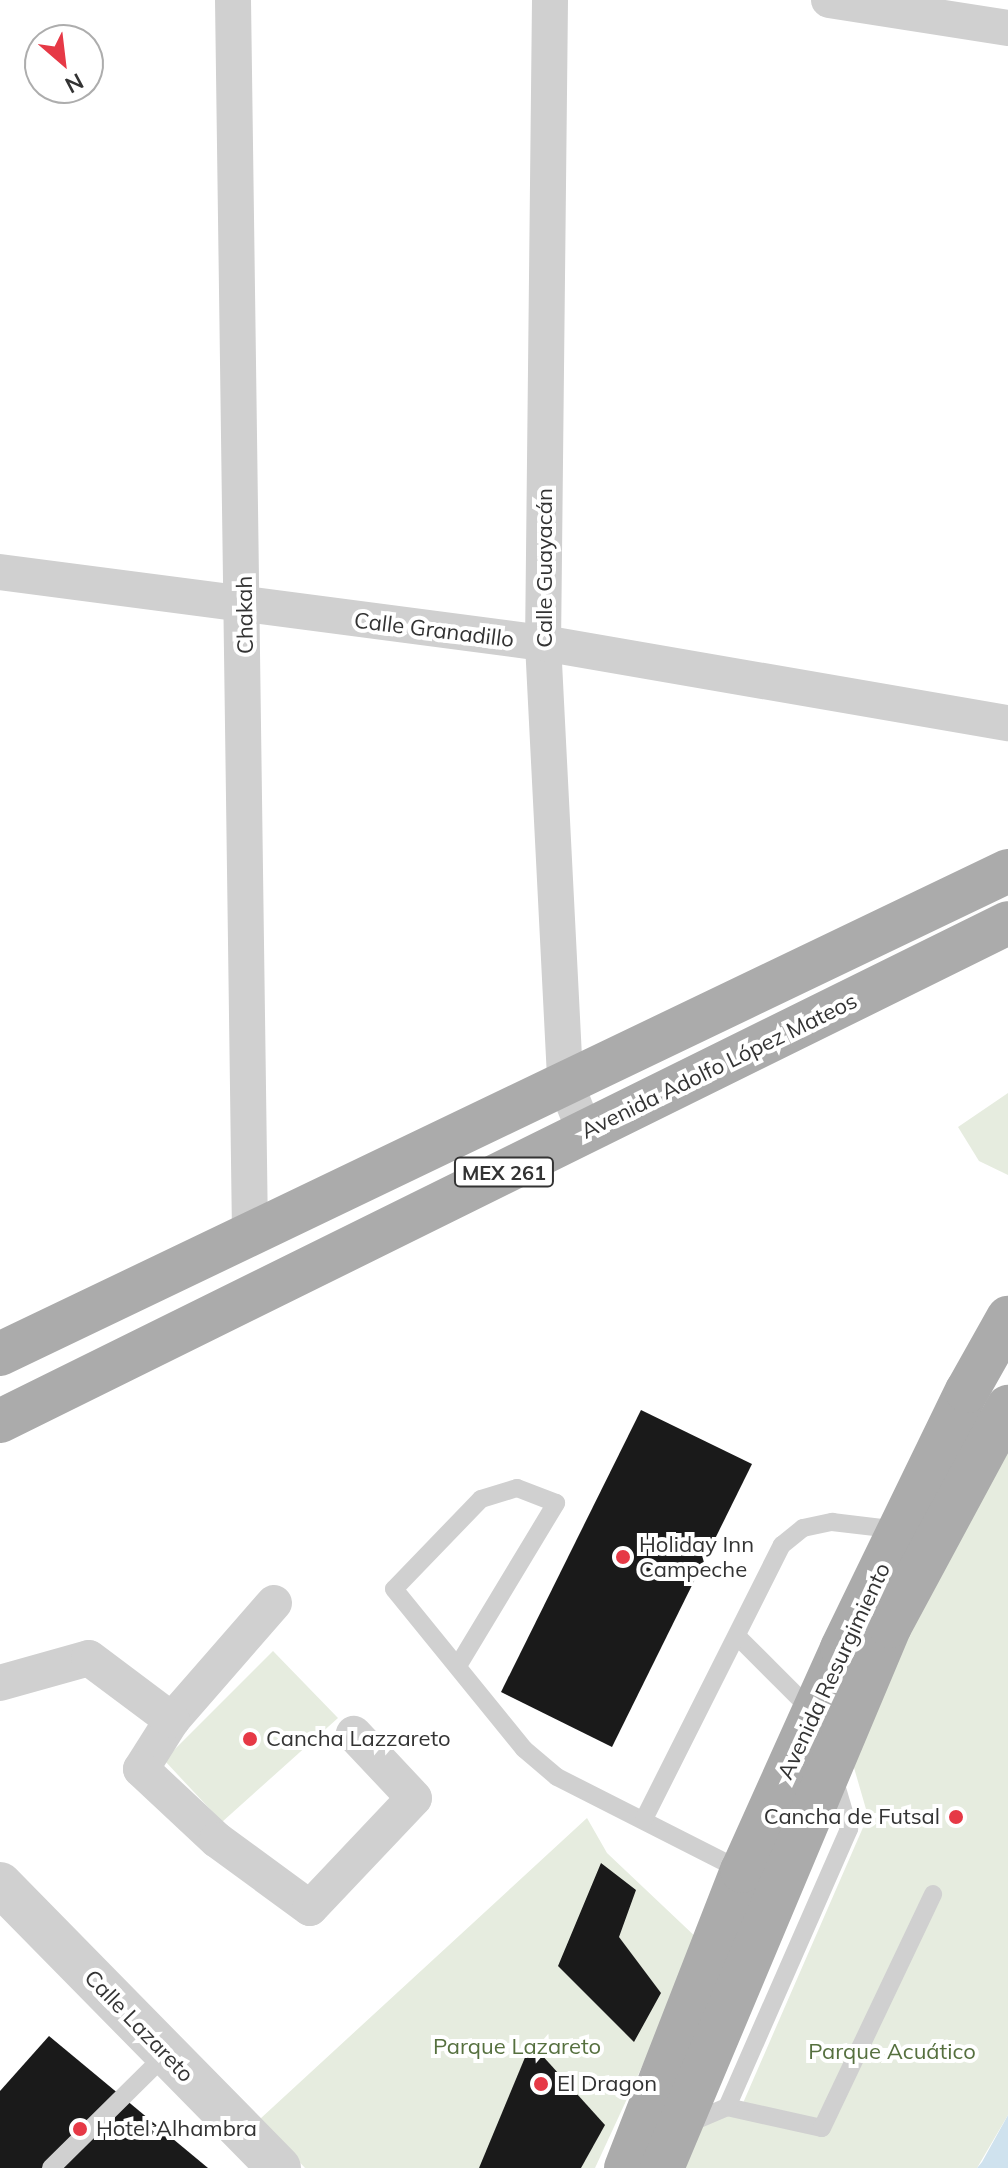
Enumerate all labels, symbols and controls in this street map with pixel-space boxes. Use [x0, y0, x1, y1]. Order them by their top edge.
north arrow [24, 24, 104, 104]
text: N [60, 67, 88, 100]
street label: Calle Guayacán [532, 488, 558, 648]
street label: Chakah [231, 576, 259, 654]
street label: Calle Granadillo [353, 607, 515, 653]
street label: Avenida Adolfo López Mateos [577, 988, 861, 1144]
road number: MEX 261 [452, 1156, 556, 1188]
place label: Holiday Inn Campeche [639, 1531, 754, 1582]
marker: Holiday Inn Campeche [614, 1548, 632, 1566]
street label: Avenida Resurgimiento [772, 1559, 896, 1783]
place label: Cancha Lazzareto [266, 1726, 451, 1752]
marker: Cancha Lazzareto [241, 1730, 259, 1748]
place label: Cancha de Futsal [764, 1804, 940, 1830]
marker: Cancha de Futsal [947, 1808, 965, 1826]
street label: Calle Lazareto [79, 1964, 199, 2088]
park label: Parque Lazareto [433, 2034, 601, 2060]
park label: Parque Acuático [808, 2039, 976, 2065]
place label: El Dragon [557, 2071, 657, 2097]
marker: El Dragon [532, 2075, 550, 2093]
place label: Hotel Alhambra [96, 2116, 257, 2142]
marker: Hotel Alhambra [71, 2120, 89, 2138]

